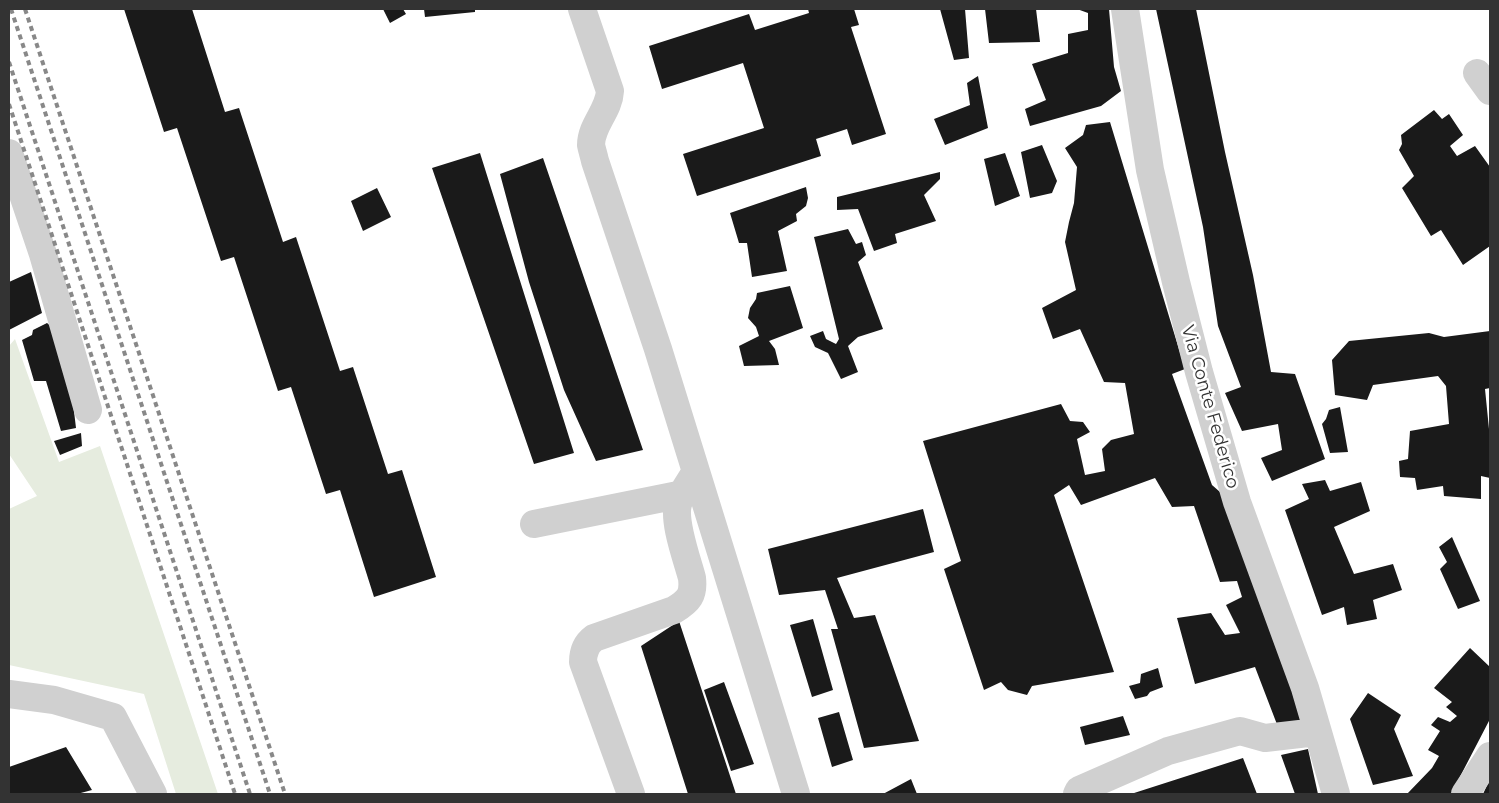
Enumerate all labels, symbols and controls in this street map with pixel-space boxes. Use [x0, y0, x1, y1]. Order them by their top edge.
street label: Via Conte Federico [1176, 323, 1244, 491]

